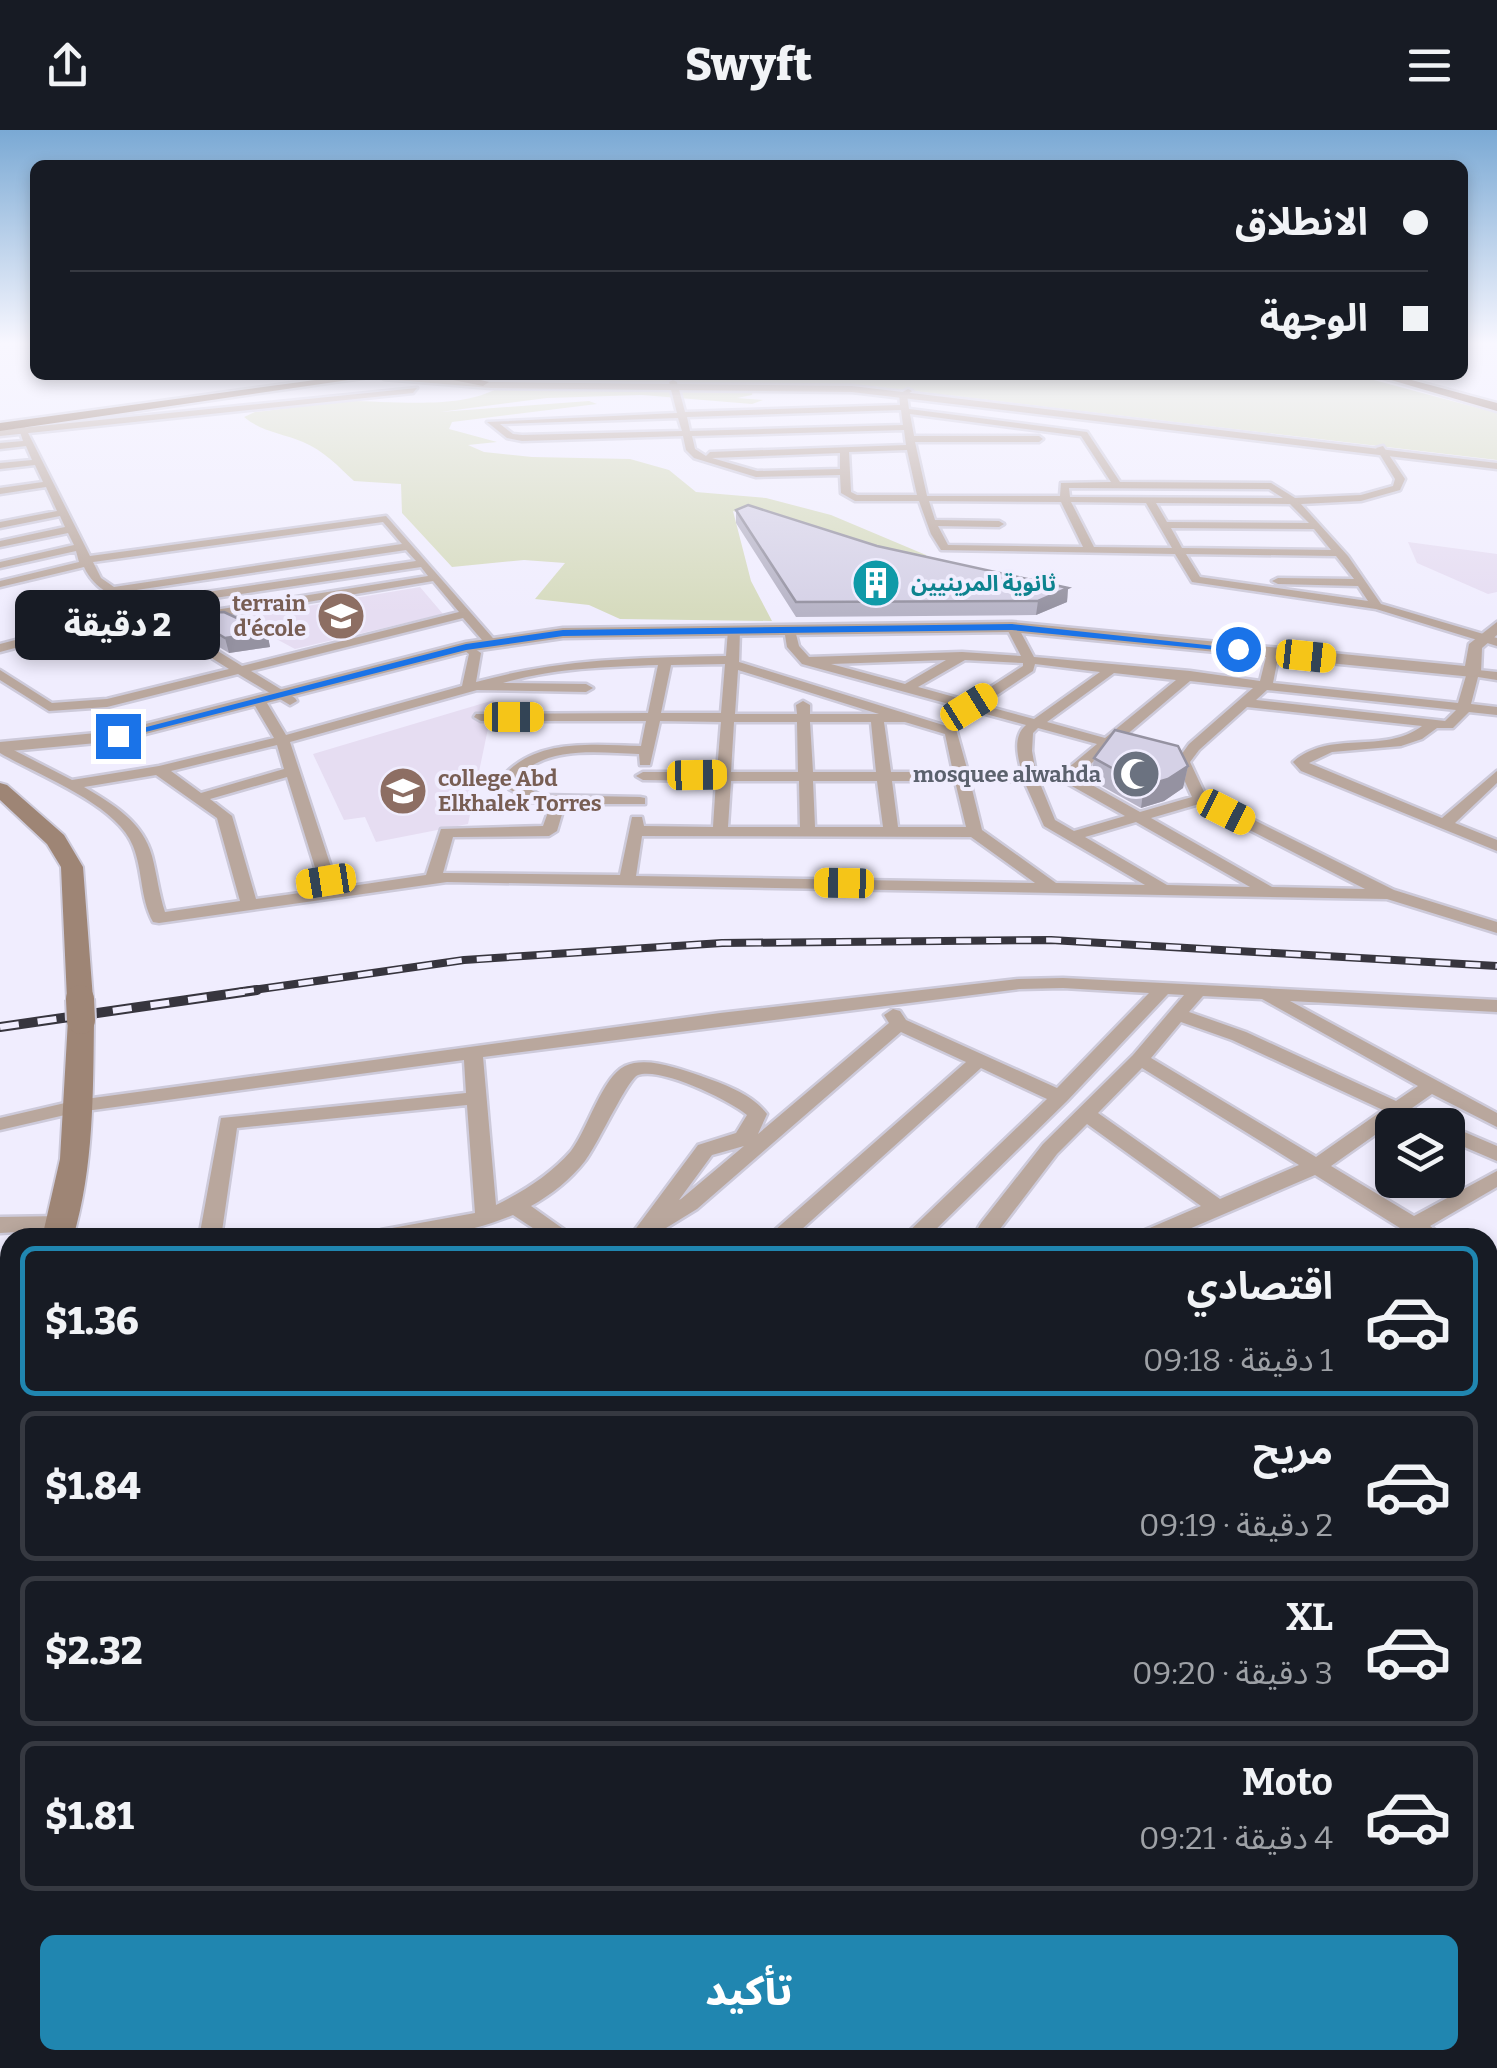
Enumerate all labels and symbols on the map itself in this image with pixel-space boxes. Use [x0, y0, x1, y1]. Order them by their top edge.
building icon: ثانوية المرينيين [850, 557, 902, 609]
place label: ثانوية المرينيين [911, 570, 1056, 597]
place label: terrain d'école [232, 590, 306, 642]
school or university icon: terrain d'école [315, 590, 367, 642]
callout: 2 دقيقة [16, 591, 220, 661]
route start [1216, 627, 1261, 672]
car [1275, 638, 1337, 674]
car [936, 678, 1002, 736]
car [484, 702, 544, 732]
route end [96, 714, 141, 759]
mosque icon: mosquee alwahda [1110, 748, 1162, 800]
car [667, 759, 727, 791]
place label: mosquee alwahda [913, 761, 1102, 788]
school or university icon: college Abd Elkhalek Torres [377, 765, 429, 817]
place label: college Abd Elkhalek Torres [438, 765, 602, 817]
car [1192, 785, 1260, 839]
car [294, 861, 358, 901]
car [814, 867, 874, 899]

